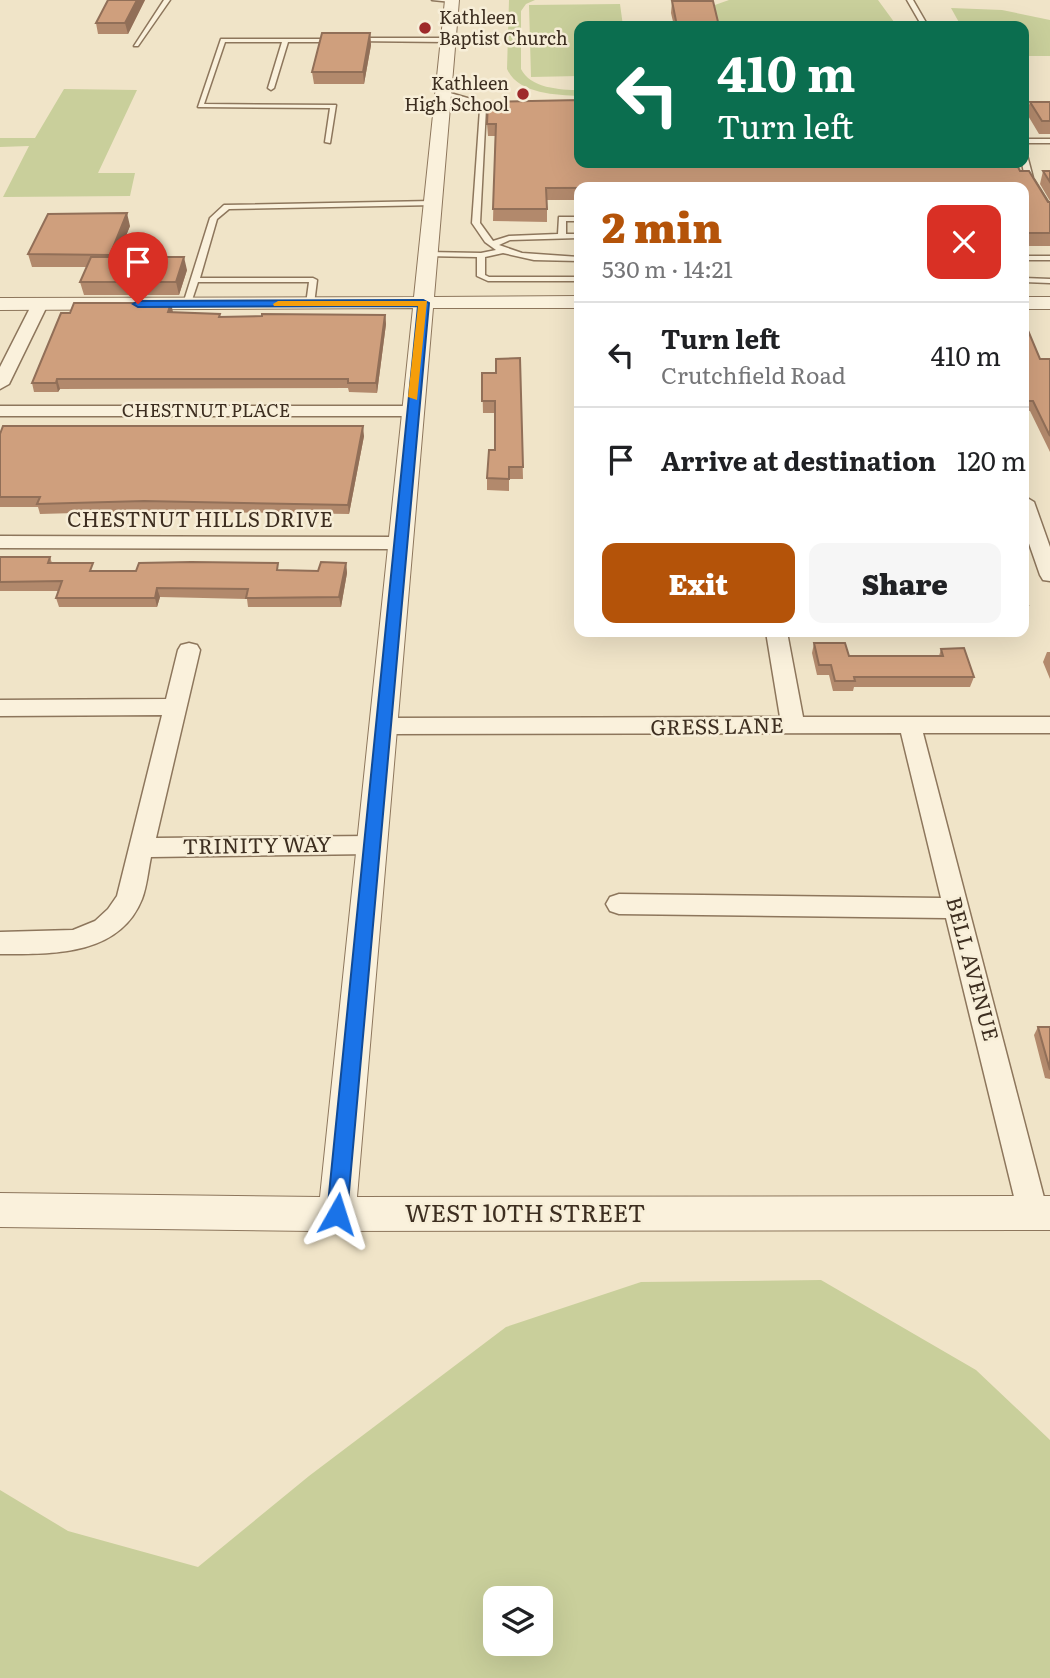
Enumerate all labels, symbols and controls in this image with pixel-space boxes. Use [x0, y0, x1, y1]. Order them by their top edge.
place label: Kathleen Baptist Church [439, 3, 568, 51]
marker: Kathleen Baptist Church [417, 20, 433, 36]
text: 410 m [717, 34, 856, 107]
icon: left [602, 49, 693, 140]
place label: Kathleen High School [404, 69, 509, 117]
marker: Kathleen High School [515, 86, 531, 102]
text: Turn left [717, 101, 854, 149]
text: 2 min [602, 194, 722, 256]
button: close [927, 205, 1001, 279]
pin [108, 232, 168, 304]
icon: arrive [119, 243, 157, 281]
text: 530 m · 14:21 [602, 251, 733, 285]
text: Turn left [661, 318, 780, 357]
text: 410 m [931, 335, 1001, 374]
icon: left [602, 336, 640, 374]
text: Crutchfield Road [661, 357, 846, 391]
street label: CHESTNUT PLACE [122, 396, 290, 423]
text: Arrive at destination [661, 440, 936, 479]
text: 120 m [957, 440, 1026, 479]
icon: arrive [602, 441, 640, 479]
street label: CHESTNUT HILLS DRIVE [67, 502, 333, 533]
button: Exit [602, 543, 795, 623]
button: Share [809, 543, 1001, 623]
street label: GRESS LANE [650, 708, 784, 741]
street label: TRINITY WAY [182, 827, 332, 860]
street label: BELL AVENUE [940, 893, 1009, 1044]
position arrow [300, 1177, 374, 1251]
street label: WEST 10TH STREET [405, 1194, 645, 1229]
map controls [483, 1586, 553, 1656]
button: layers [483, 1586, 553, 1656]

